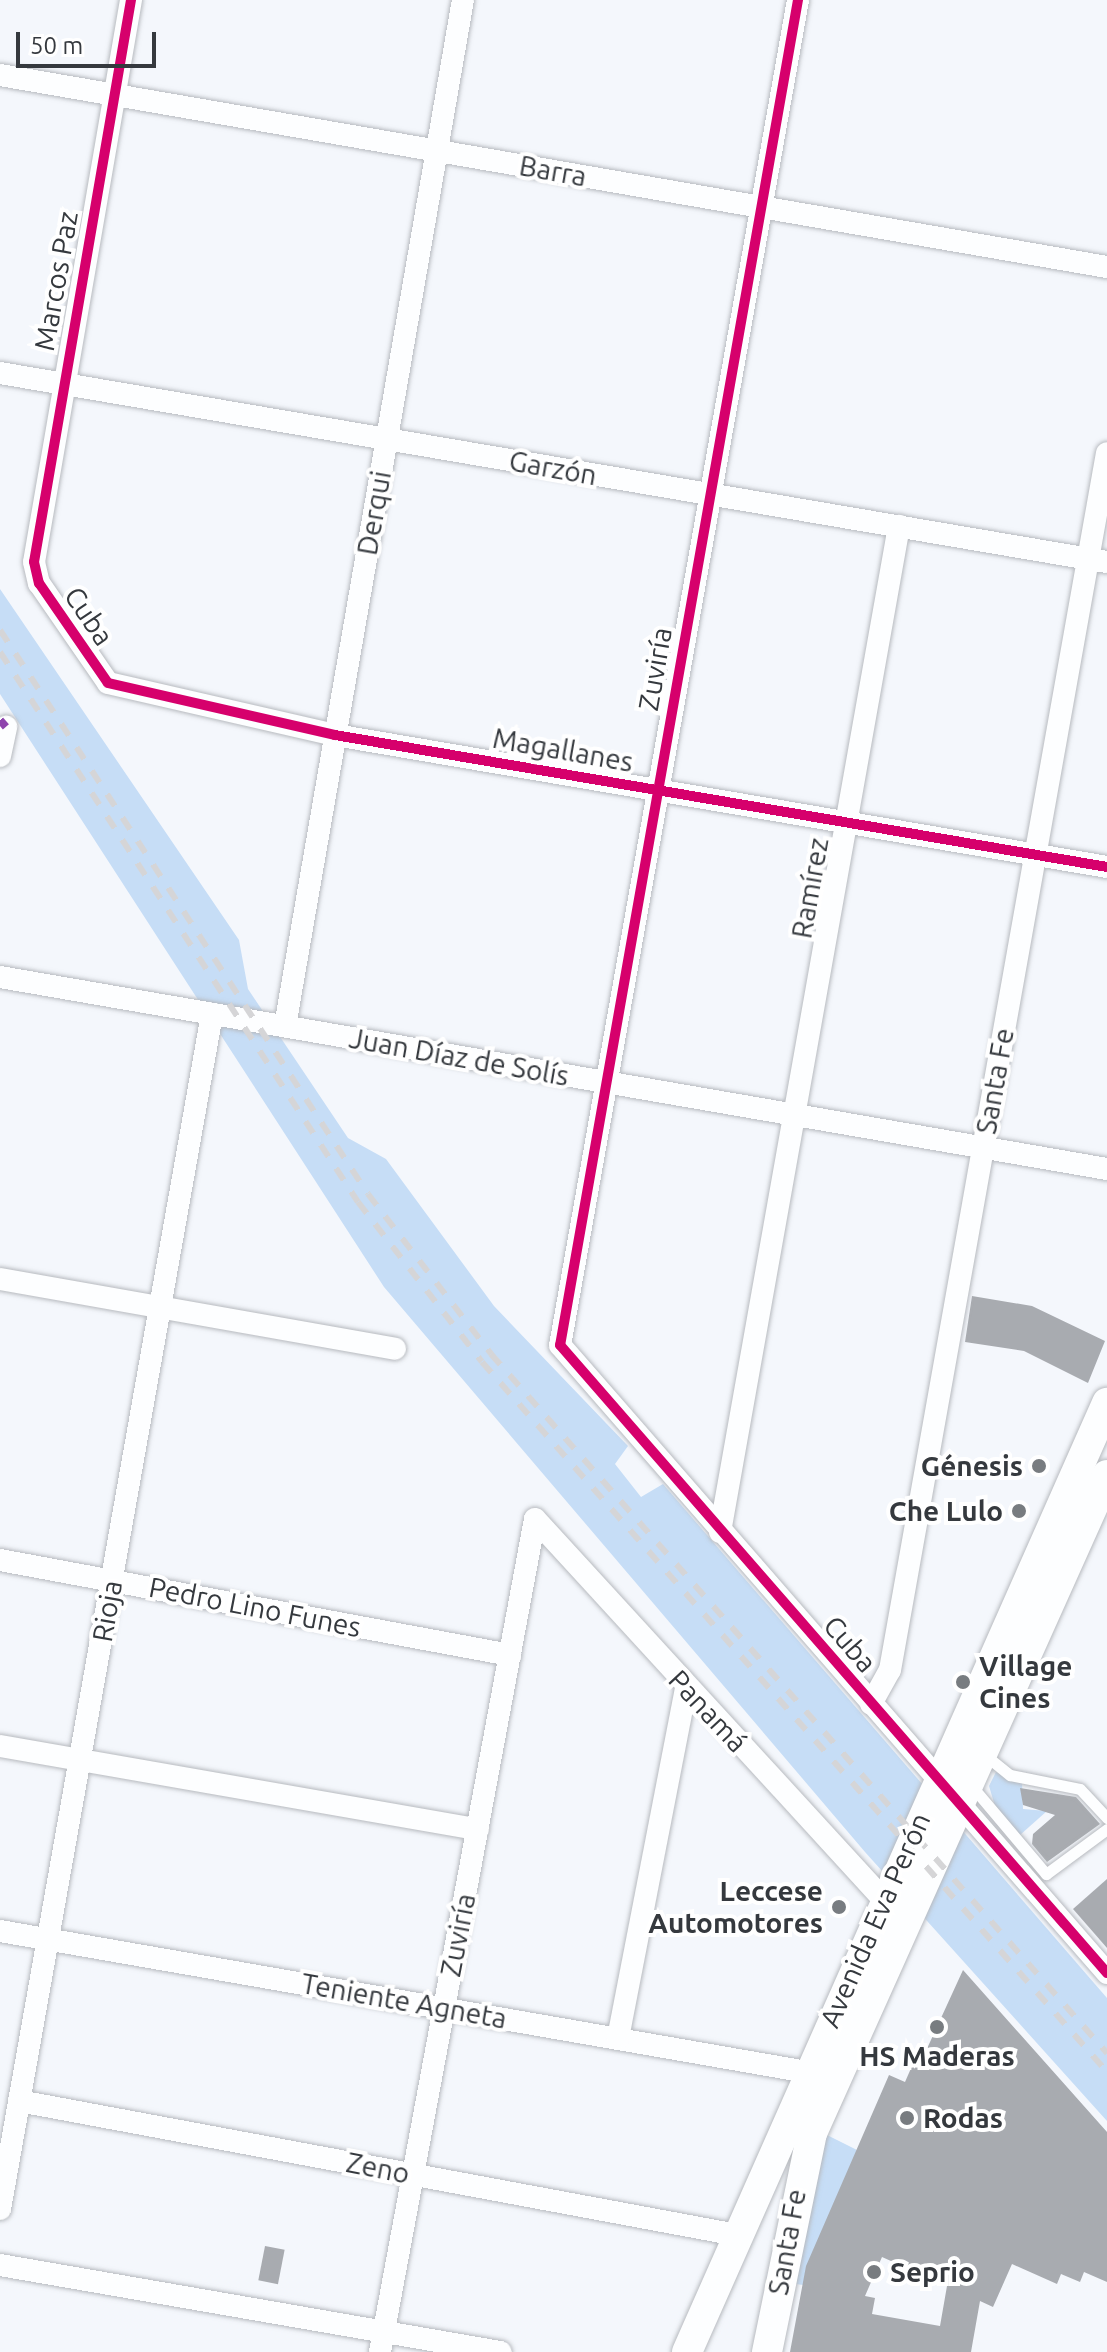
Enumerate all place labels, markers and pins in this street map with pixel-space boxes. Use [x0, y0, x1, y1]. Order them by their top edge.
place label: Génesis [921, 1449, 1023, 1483]
marker: Génesis [1030, 1457, 1048, 1475]
place label: Che Lulo [889, 1494, 1003, 1528]
marker: Che Lulo [1010, 1502, 1028, 1520]
place label: Village Cines [979, 1649, 1072, 1715]
marker: Village Cines [954, 1673, 972, 1691]
place label: Leccese Automotores [648, 1874, 823, 1940]
marker: Leccese Automotores [830, 1898, 848, 1916]
marker: HS Maderas [928, 2018, 946, 2036]
place label: HS Maderas [859, 2039, 1015, 2073]
place label: Rodas [923, 2101, 1003, 2135]
marker: Rodas [898, 2109, 916, 2127]
place label: Seprio [890, 2255, 975, 2289]
marker: Seprio [865, 2263, 883, 2281]

